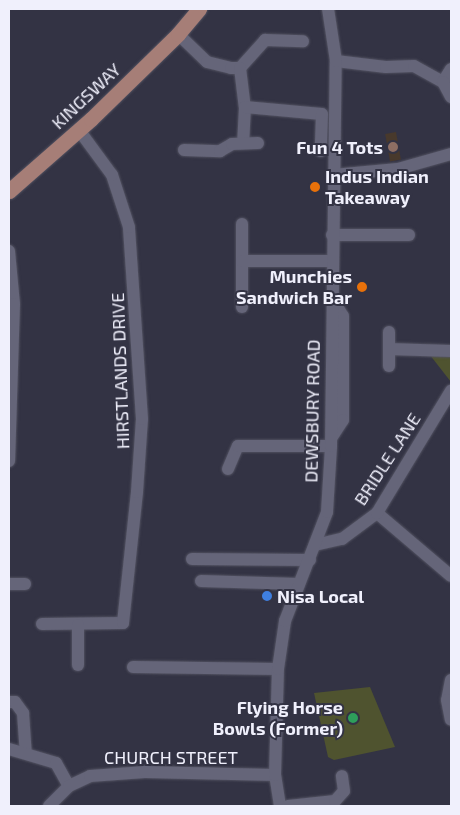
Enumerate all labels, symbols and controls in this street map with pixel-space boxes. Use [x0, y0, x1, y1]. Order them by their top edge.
street label: KINGSWAY [47, 59, 125, 133]
place label: Fun 4 Tots [296, 136, 383, 158]
marker: Fun 4 Tots [387, 141, 399, 153]
place label: Indus Indian Takeaway [325, 166, 429, 208]
marker: Indus Indian Takeaway [309, 181, 321, 193]
place label: Munchies Sandwich Bar [236, 266, 352, 308]
marker: Munchies Sandwich Bar [356, 281, 368, 293]
street label: HIRSTLANDS DRIVE [106, 292, 134, 450]
street label: DEWSBURY ROAD [300, 339, 324, 483]
street label: BRIDLE LANE [349, 409, 425, 509]
place label: Nisa Local [277, 585, 364, 607]
marker: Nisa Local [261, 590, 273, 602]
place label: Flying Horse Bowls (Former) [213, 697, 343, 740]
marker: Flying Horse Bowls (Former) [347, 712, 359, 724]
street label: CHURCH STREET [104, 746, 238, 768]

